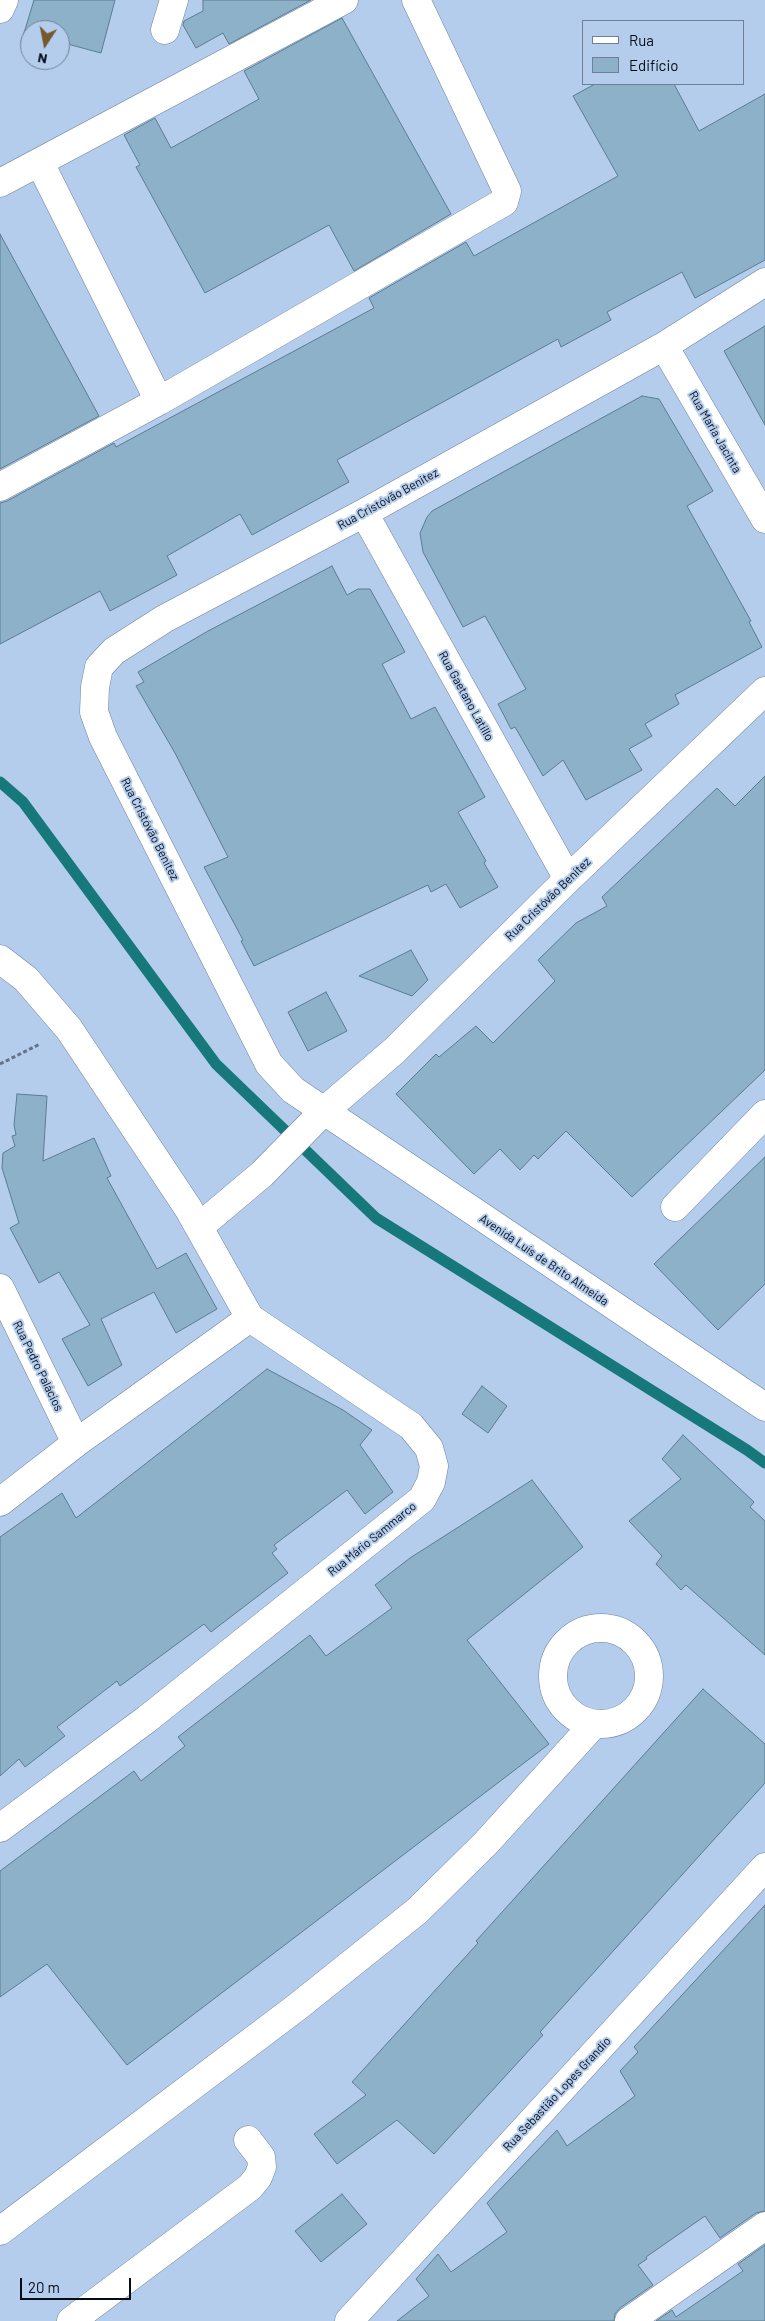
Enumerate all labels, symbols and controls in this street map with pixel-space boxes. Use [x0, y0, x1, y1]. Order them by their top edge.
north arrow [20, 20, 70, 70]
legend [582, 20, 745, 85]
text: Rua [629, 31, 654, 49]
text: N [36, 50, 48, 68]
text: Edifício [629, 56, 678, 74]
street label: Rua Maria Jacinta [686, 388, 744, 476]
street label: Rua Cristóvão Benitez [335, 465, 441, 533]
street label: Rua Gaetano Latillo [435, 649, 497, 743]
street label: Rua Cristóvão Benitez [118, 775, 182, 883]
street label: Rua Cristóvão Benitez [502, 855, 594, 943]
street label: Avenida Luís de Brito Almeida [477, 1211, 611, 1309]
street label: Rua Pedro Palácios [10, 1318, 66, 1414]
street label: Rua Mário Sammarco [325, 1499, 419, 1579]
street label: Rua Sebastião Lopes Grandio [500, 2034, 614, 2154]
scale bar [22, 2268, 134, 2300]
text: 20 m [28, 2278, 60, 2296]

